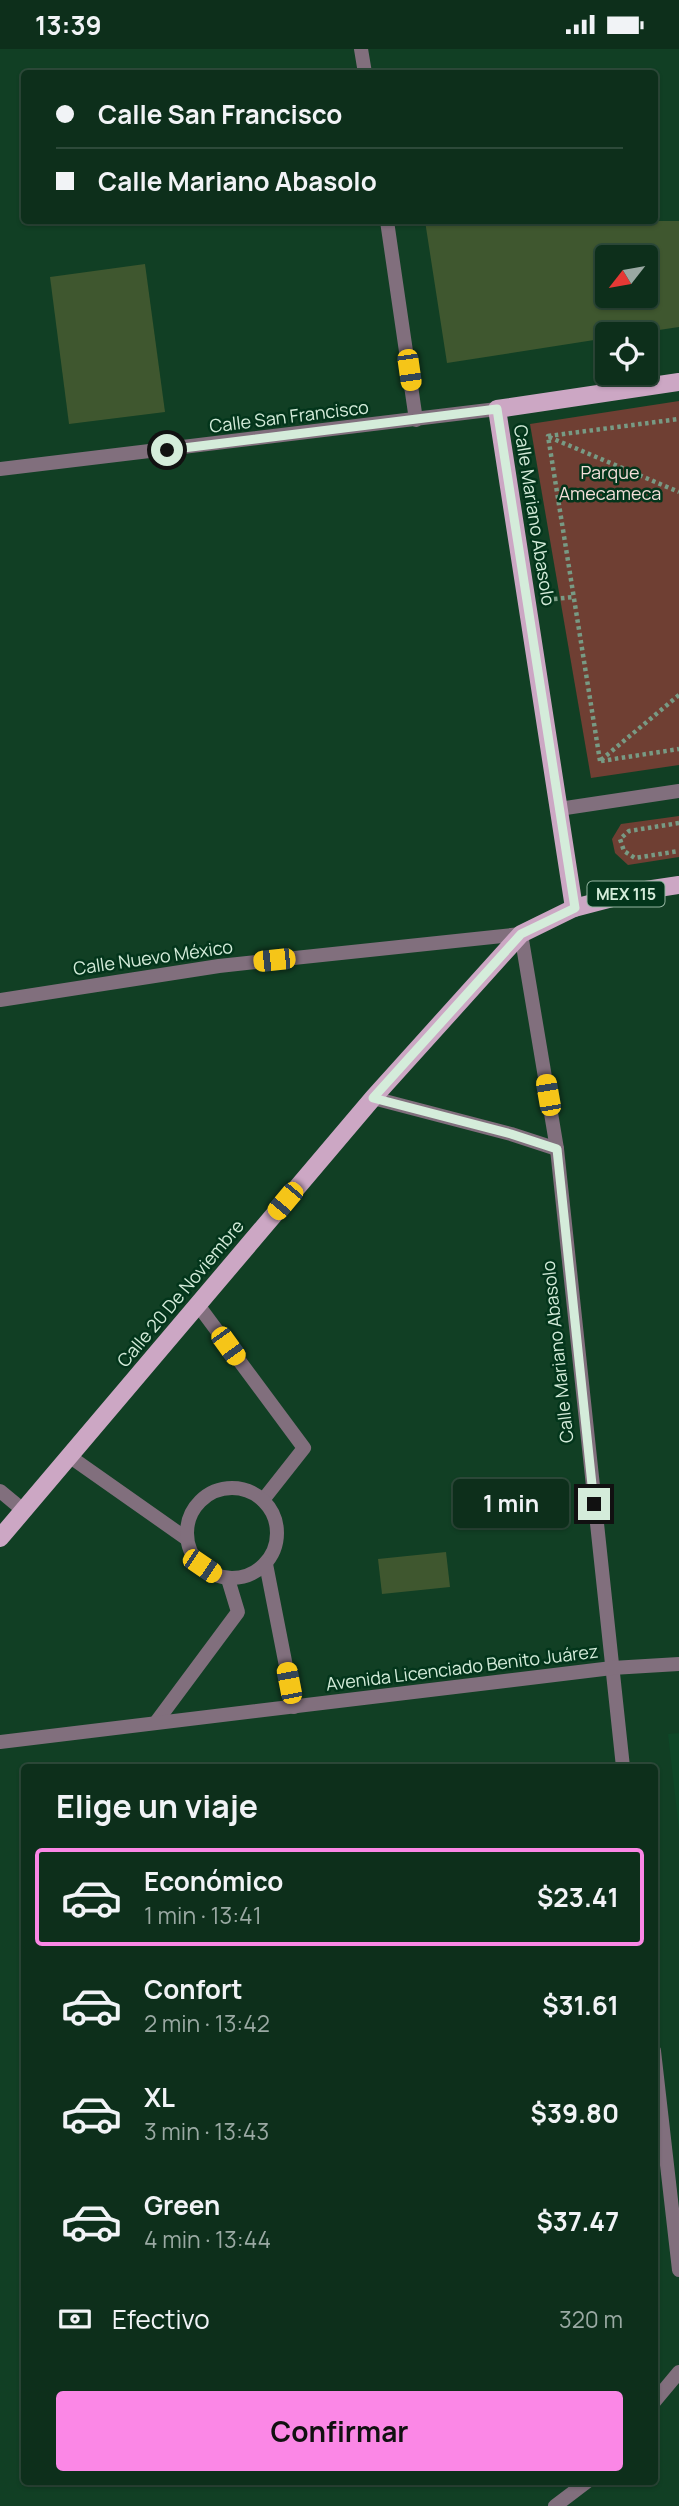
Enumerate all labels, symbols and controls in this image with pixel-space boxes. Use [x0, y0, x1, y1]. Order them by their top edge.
text: 13:39 [35, 7, 102, 43]
text: Calle San Francisco [98, 96, 342, 132]
text: Calle Mariano Abasolo [98, 163, 377, 199]
north arrow [595, 245, 658, 308]
map controls [595, 245, 658, 385]
button: locate [595, 322, 658, 385]
car [396, 348, 423, 392]
street label: Calle San Francisco [208, 394, 370, 438]
street label: Calle Mariano Abasolo [509, 423, 561, 607]
route start [151, 434, 183, 466]
park label: Parque Amecameca [559, 460, 661, 505]
road number: MEX 115 [588, 881, 664, 907]
street label: Calle Nuevo México [72, 934, 234, 980]
car [253, 947, 296, 973]
car [535, 1072, 562, 1118]
car [264, 1178, 307, 1224]
street label: Calle 20 De Noviembre [111, 1214, 249, 1372]
street label: Calle Mariano Abasolo [535, 1260, 579, 1444]
car [208, 1323, 249, 1369]
callout: 1 min [454, 1479, 570, 1529]
text: 1 min [483, 1487, 539, 1519]
route end [578, 1488, 610, 1520]
car [179, 1546, 226, 1586]
street label: Avenida Licenciado Benito Juárez [324, 1638, 600, 1696]
car [275, 1660, 304, 1706]
text: Elige un viaje [56, 1784, 258, 1828]
text: Económico [144, 1863, 283, 1899]
icon: car [60, 1866, 123, 1929]
text: $23.41 [537, 1879, 619, 1915]
text: 1 min · 13:41 [144, 1899, 262, 1931]
text: Confort [144, 1971, 243, 2007]
icon: car [60, 1974, 123, 2037]
text: $31.61 [542, 1987, 619, 2023]
text: 2 min · 13:42 [144, 2007, 270, 2039]
text: XL [144, 2079, 175, 2115]
icon: car [60, 2082, 123, 2145]
text: $39.80 [531, 2095, 619, 2131]
text: 3 min · 13:43 [144, 2115, 269, 2147]
text: Green [144, 2187, 220, 2223]
icon: car [60, 2190, 123, 2253]
text: $37.47 [537, 2203, 619, 2239]
text: 4 min · 13:44 [144, 2223, 271, 2255]
icon: cash [56, 2300, 94, 2338]
text: Efectivo [112, 2301, 210, 2337]
text: 320 m [559, 2303, 623, 2335]
button: Confirmar [56, 2391, 623, 2471]

